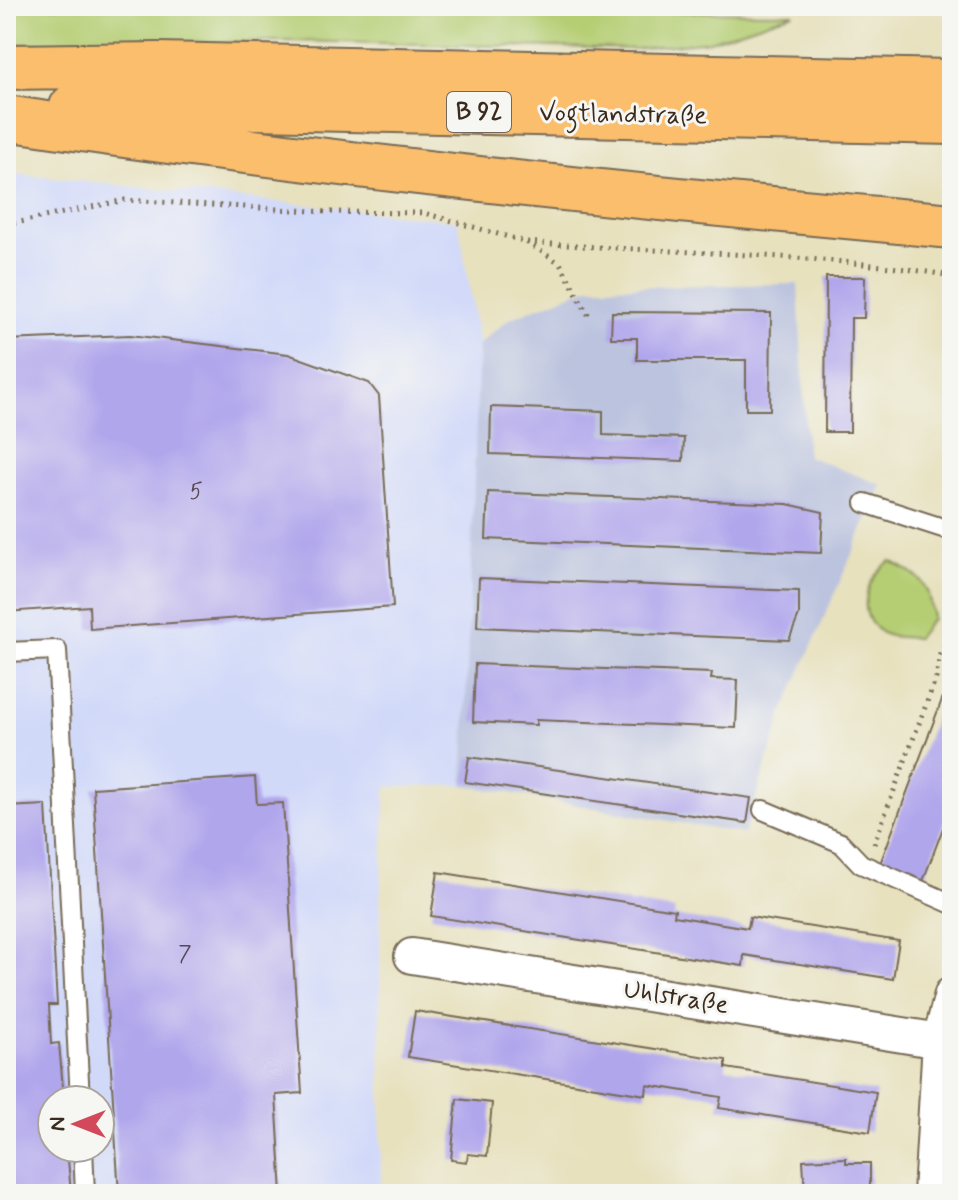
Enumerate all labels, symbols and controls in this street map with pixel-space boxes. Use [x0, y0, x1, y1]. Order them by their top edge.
road number: B 92 [447, 92, 511, 132]
street label: Vogtlandstraße [539, 97, 707, 136]
house number: 5 [189, 478, 203, 506]
house number: 7 [178, 941, 192, 969]
street label: Uhlstraße [621, 973, 731, 1023]
north arrow [36, 1084, 116, 1164]
text: N [44, 1117, 72, 1131]

